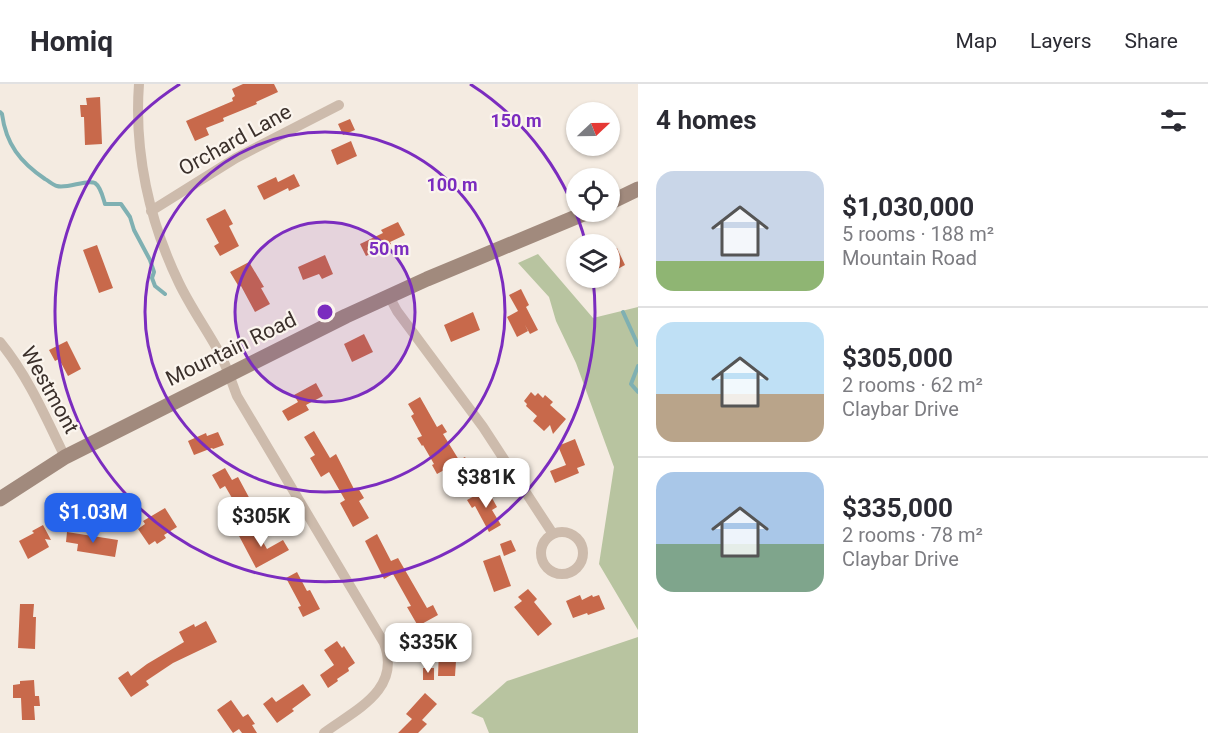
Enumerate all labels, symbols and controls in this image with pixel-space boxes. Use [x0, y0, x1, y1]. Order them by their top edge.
text: Homiq [30, 25, 113, 58]
text: Map [955, 29, 997, 53]
text: Layers [1030, 29, 1091, 53]
text: Share [1124, 29, 1178, 53]
street label: Orchard Lane [175, 99, 295, 181]
north arrow [566, 102, 620, 156]
map controls [566, 102, 620, 288]
icon: filters [1157, 104, 1190, 137]
text: 4 homes [656, 105, 757, 135]
text: 150 m [490, 110, 542, 131]
button: locate [566, 168, 620, 222]
text: 100 m [426, 174, 478, 195]
text: $1,030,000 [842, 192, 974, 222]
icon: home [704, 195, 776, 267]
text: 5 rooms · 188 m² [842, 222, 994, 246]
button: layers [566, 234, 620, 288]
text: 50 m [369, 238, 409, 259]
text: Mountain Road [842, 246, 977, 270]
centre of rings [315, 302, 335, 322]
street label: Mountain Road [162, 307, 300, 391]
street label: Westmont [16, 342, 84, 438]
text: $305,000 [842, 343, 953, 373]
icon: home [704, 346, 776, 418]
text: 2 rooms · 62 m² [842, 373, 983, 397]
text: Claybar Drive [842, 397, 959, 421]
pin: $381K [444, 458, 528, 509]
text: $381K [457, 465, 515, 489]
pin: $1.03M [44, 493, 142, 544]
text: $335,000 [842, 493, 953, 523]
icon: home [704, 496, 776, 568]
pin: $305K [219, 497, 303, 548]
text: $1.03M [58, 500, 128, 524]
text: $305K [232, 504, 290, 528]
text: 2 rooms · 78 m² [842, 523, 983, 547]
text: Claybar Drive [842, 547, 959, 571]
pin: $335K [386, 623, 470, 674]
text: $335K [399, 630, 457, 654]

